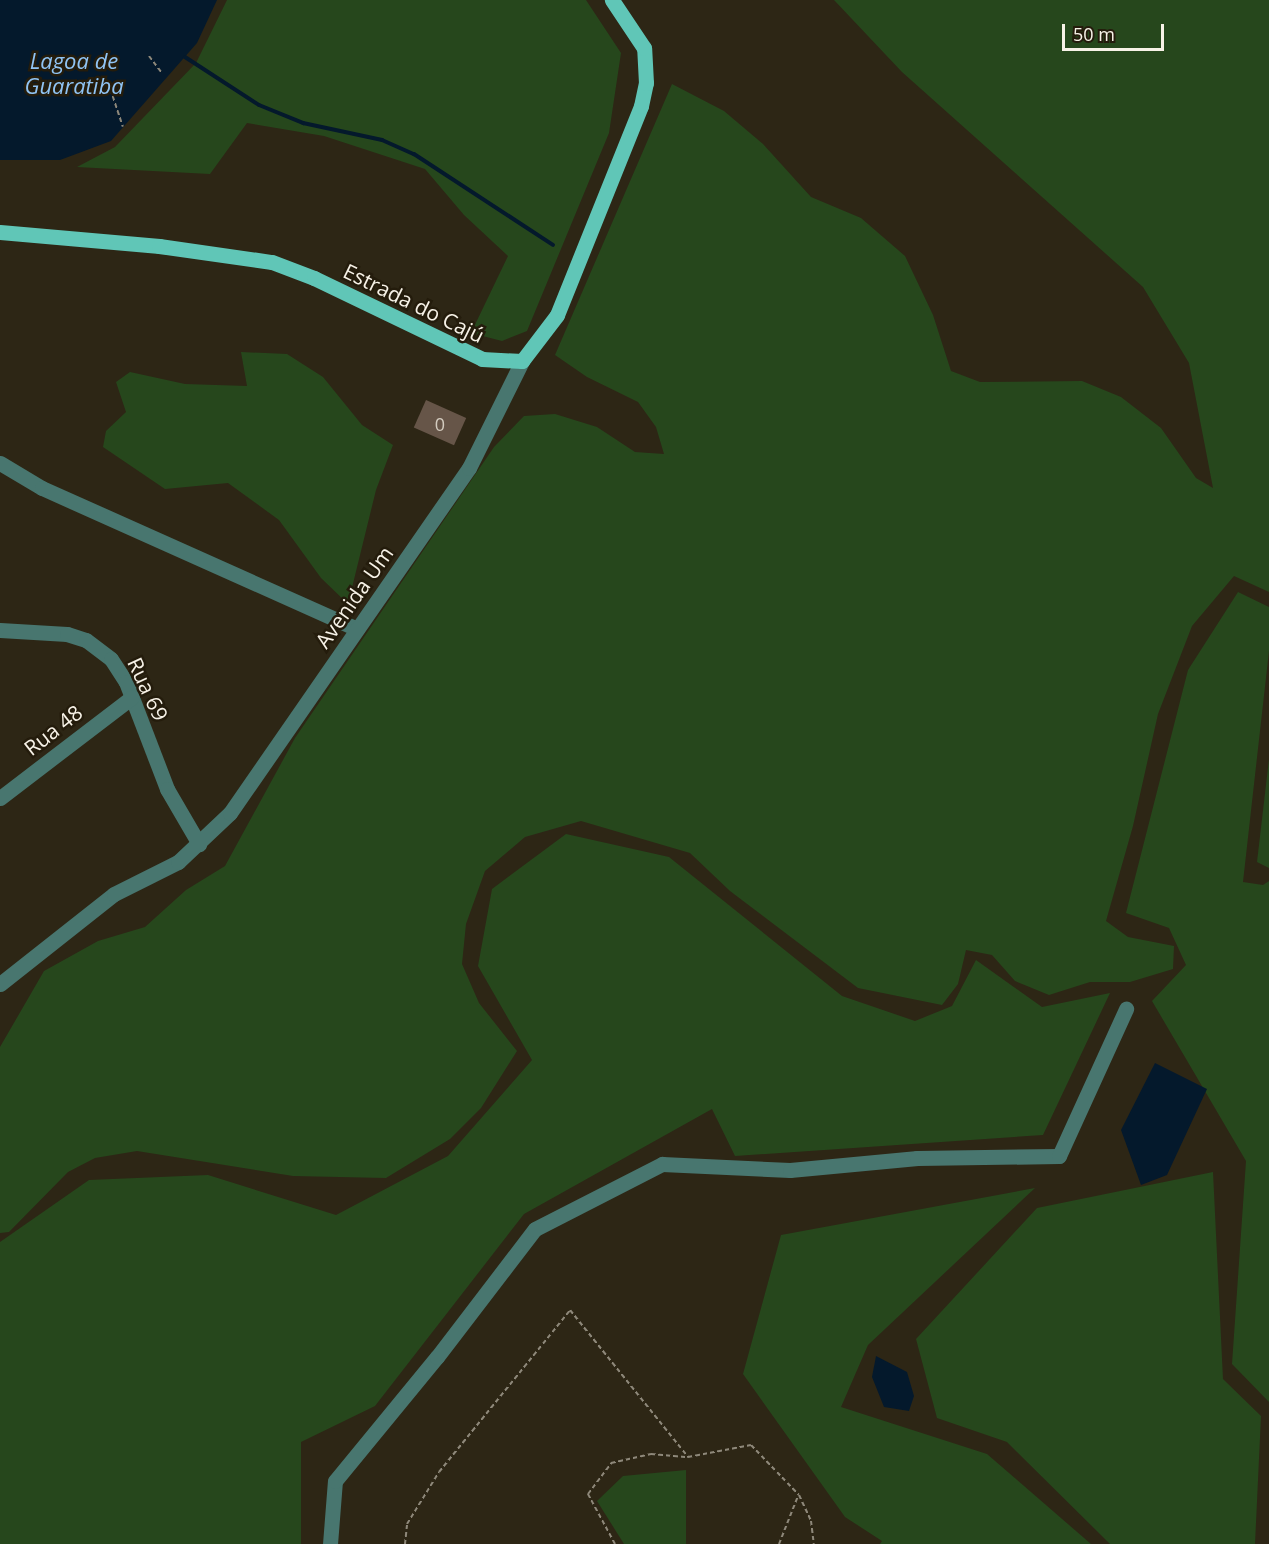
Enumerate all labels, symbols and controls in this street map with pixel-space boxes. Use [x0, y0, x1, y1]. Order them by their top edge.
scale bar [1065, 12, 1167, 50]
text: 50 m [1073, 22, 1115, 46]
water label: Lagoa de Guaratiba [24, 47, 124, 98]
street label: Estrada do Cajú [340, 258, 488, 348]
house number: 0 [435, 413, 445, 435]
street label: Avenida Um [310, 541, 398, 653]
street label: Rua 69 [122, 653, 174, 725]
street label: Rua 48 [19, 699, 87, 761]

